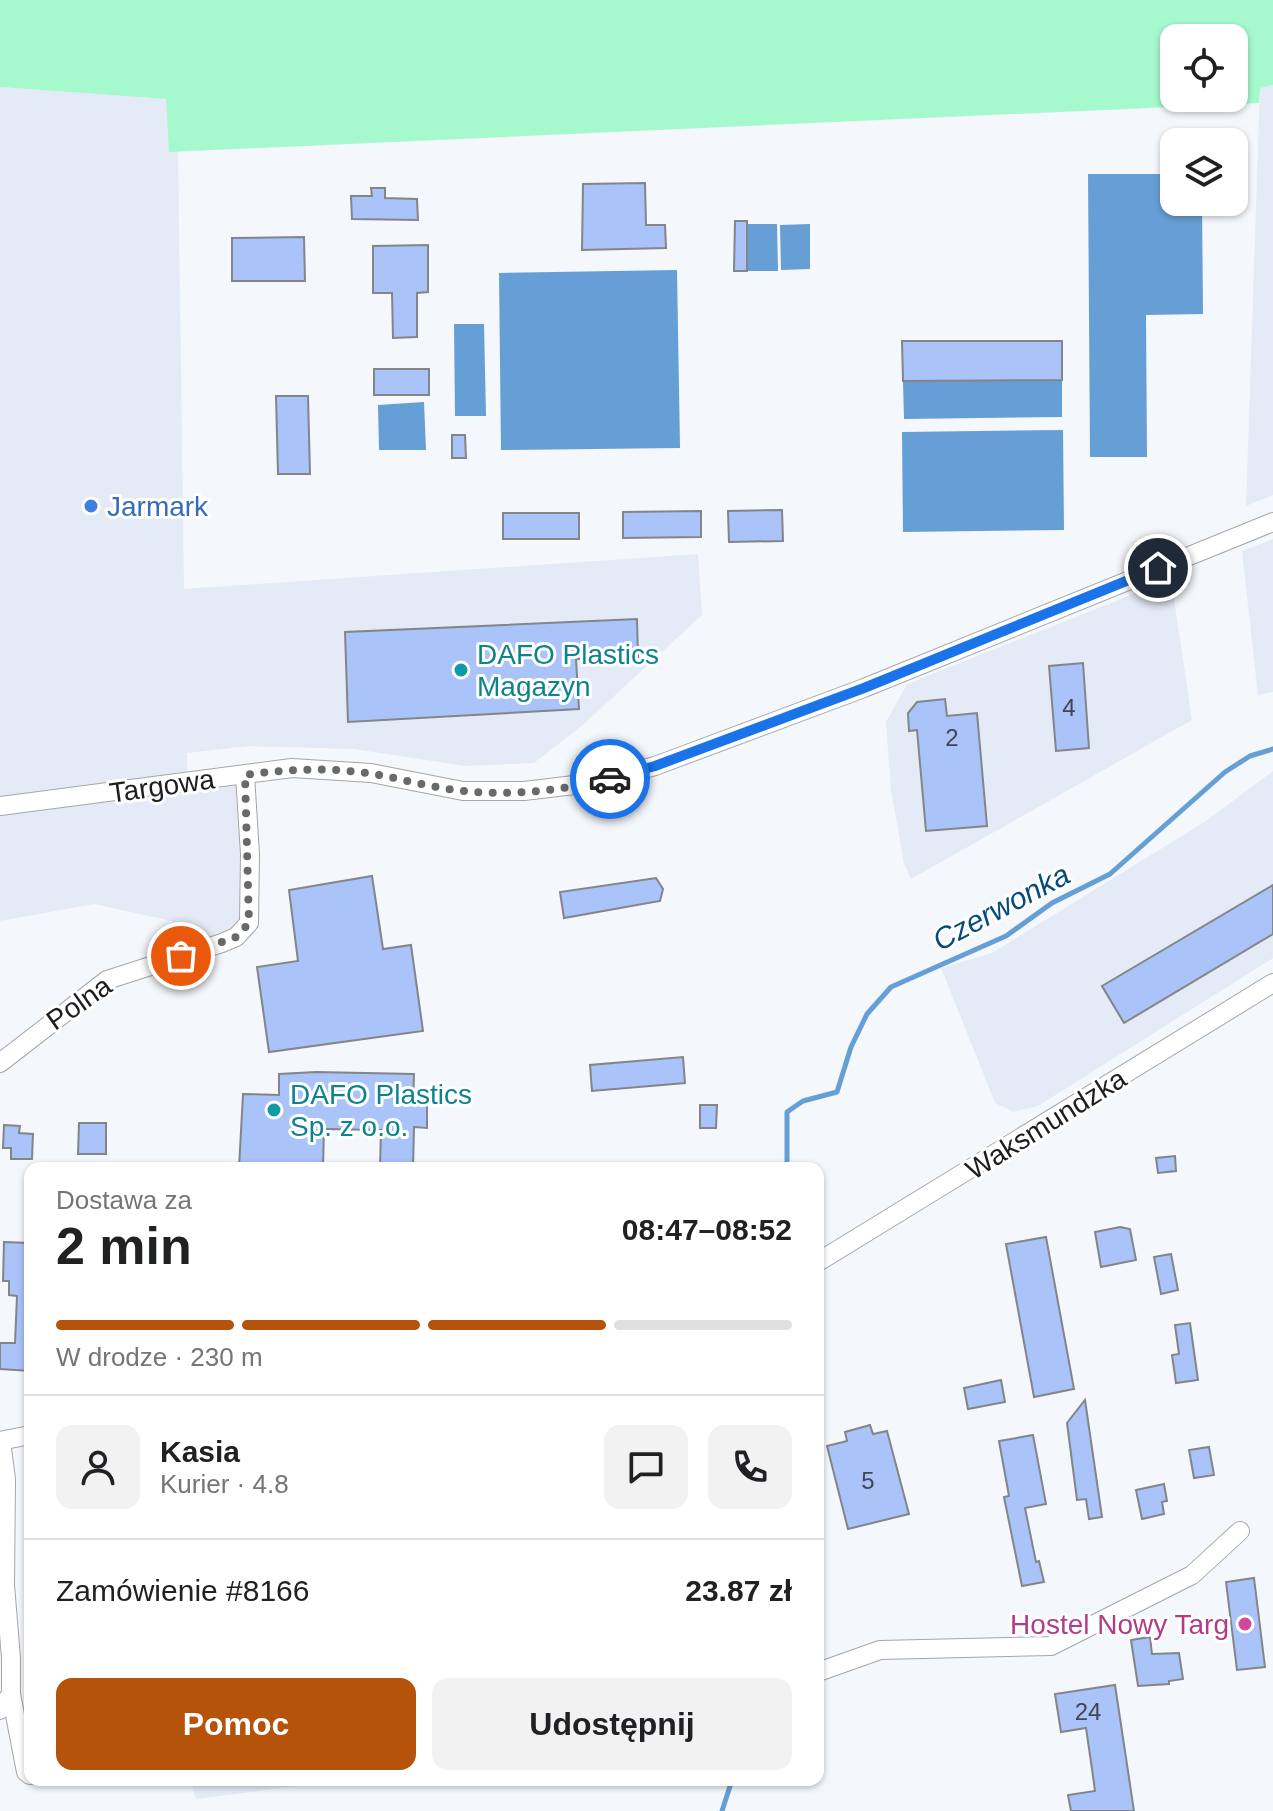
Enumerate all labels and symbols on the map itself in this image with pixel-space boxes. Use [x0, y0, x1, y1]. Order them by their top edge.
place label: Jarmark [107, 491, 209, 522]
marker: Jarmark [82, 497, 100, 515]
pin [1124, 534, 1192, 602]
place label: DAFO Plastics Magazyn [477, 639, 659, 702]
marker: DAFO Plastics Magazyn [452, 661, 470, 679]
house number: 4 [1062, 694, 1076, 721]
house number: 2 [945, 724, 959, 751]
courier [570, 739, 650, 819]
street label: Targowa [107, 763, 217, 809]
water label: Czerwonka [927, 857, 1075, 957]
pin [147, 922, 215, 990]
street label: Polna [41, 970, 118, 1036]
street label: Waksmundzka [960, 1062, 1132, 1186]
place label: DAFO Plastics Sp. z o.o. [290, 1079, 472, 1142]
marker: DAFO Plastics Sp. z o.o. [265, 1101, 283, 1119]
house number: 5 [861, 1467, 875, 1494]
place label: Hostel Nowy Targ [1010, 1609, 1229, 1640]
marker: Hostel Nowy Targ [1236, 1615, 1254, 1633]
house number: 24 [1075, 1698, 1101, 1725]

